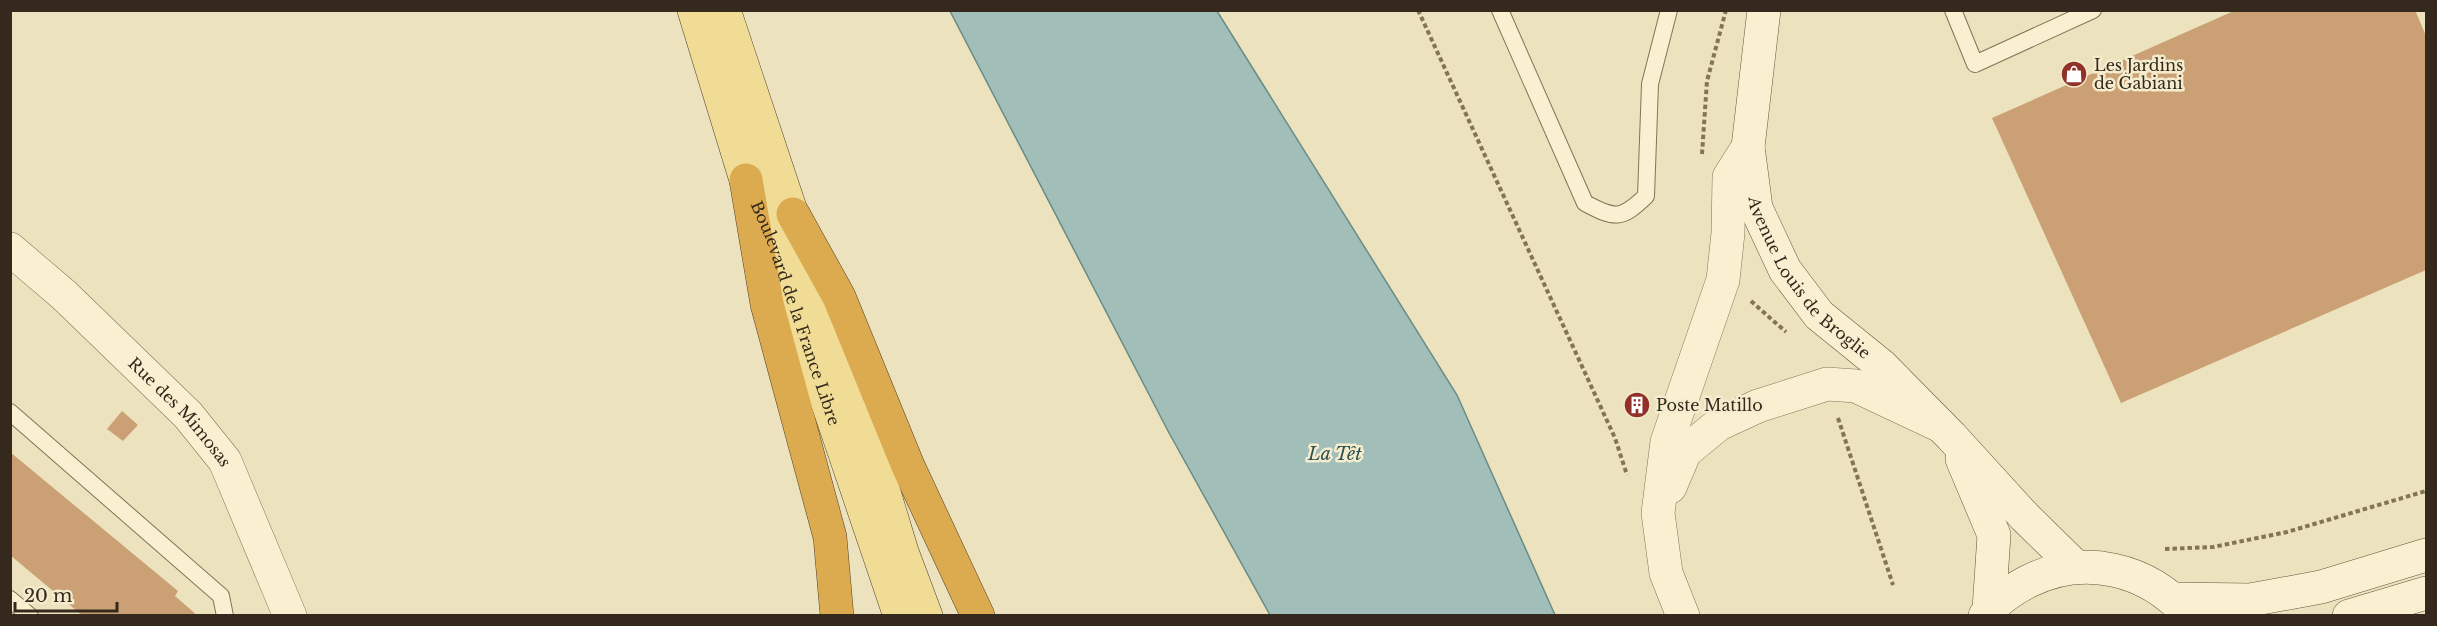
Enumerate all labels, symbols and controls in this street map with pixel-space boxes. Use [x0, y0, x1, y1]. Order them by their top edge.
place label: Les Jardins de Gabiani [2094, 55, 2183, 93]
shop icon: Les Jardins de Gabiani [2059, 59, 2089, 89]
street label: Avenue Louis de Broglie [1744, 194, 1875, 363]
street label: Boulevard de la France Libre [747, 198, 845, 428]
street label: Rue des Mimosas [124, 353, 236, 469]
building icon: Poste Matillo [1622, 390, 1652, 420]
place label: Poste Matillo [1656, 395, 1763, 415]
water label: La Têt [1307, 443, 1362, 465]
scale bar [15, 575, 117, 613]
text: 20 m [24, 585, 72, 607]

